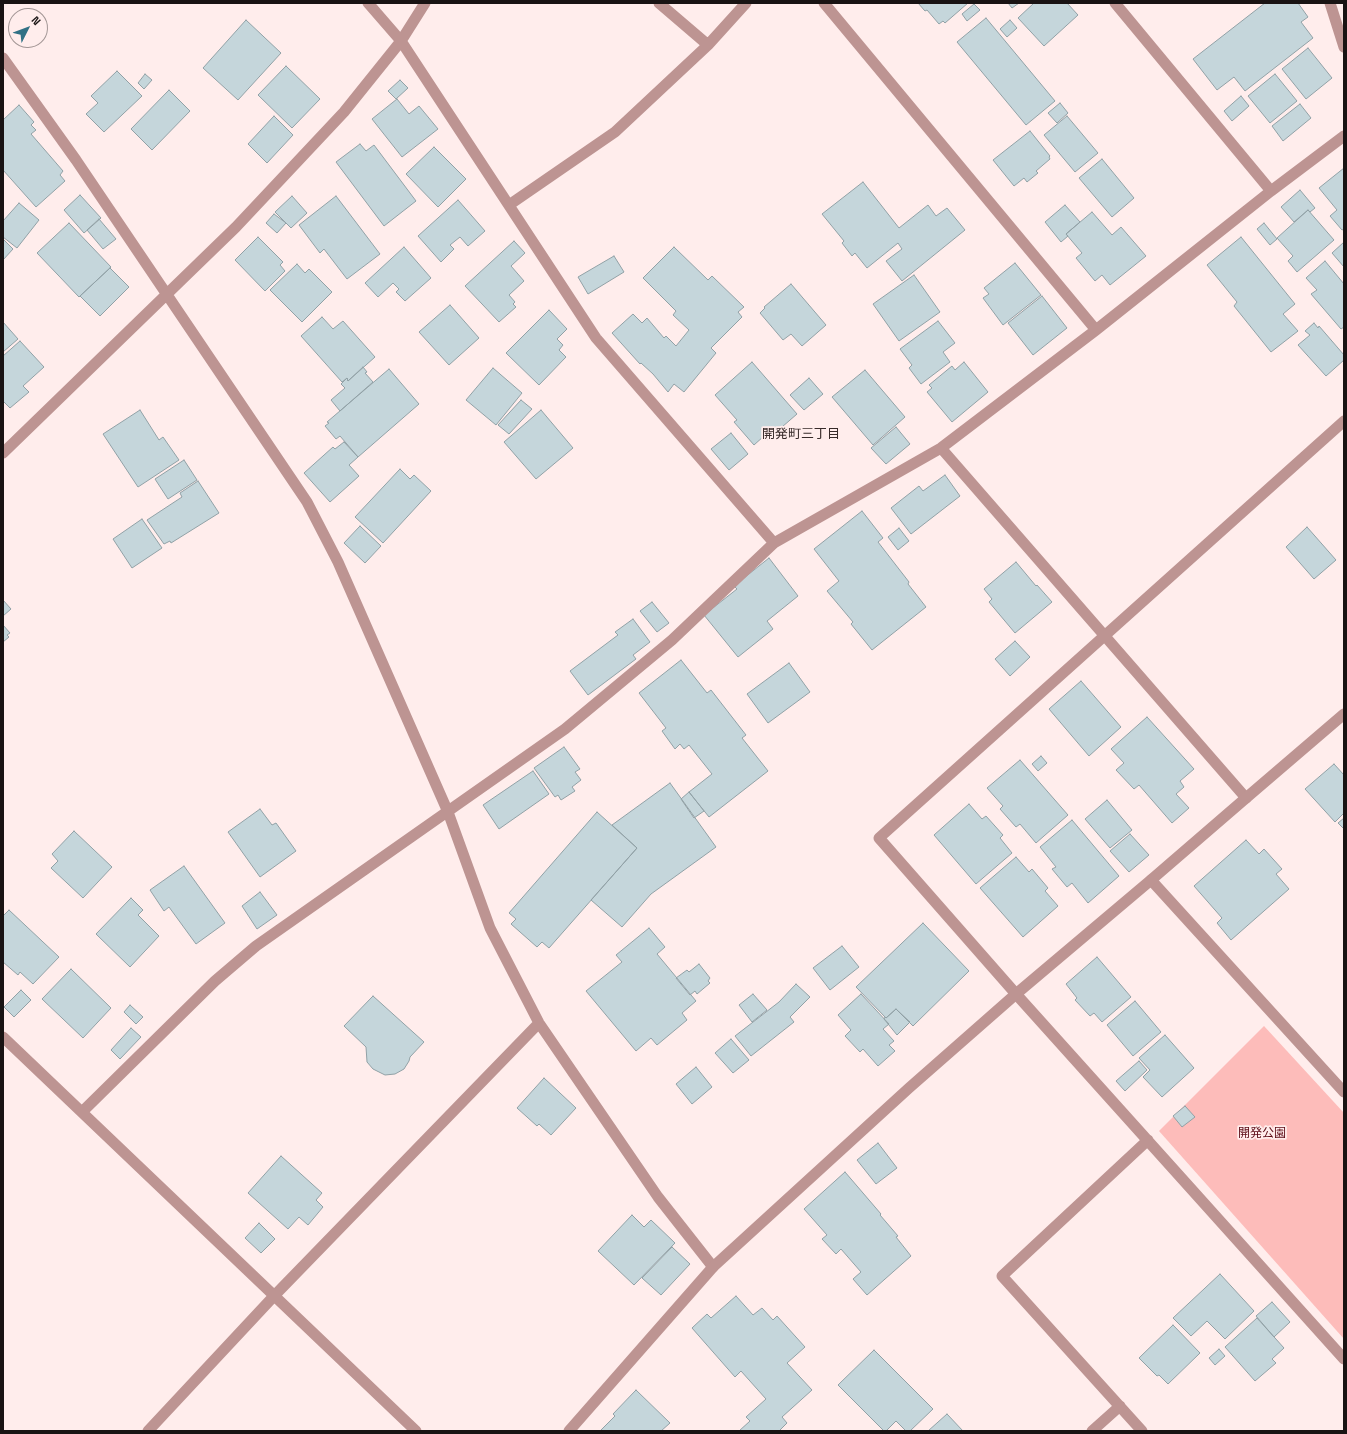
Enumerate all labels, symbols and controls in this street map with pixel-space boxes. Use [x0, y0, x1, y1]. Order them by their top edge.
north arrow [8, 8, 48, 48]
text: N [29, 13, 44, 28]
district label: 開発町三丁目 [762, 426, 840, 442]
park label: 開発公園 [1238, 1127, 1286, 1141]

